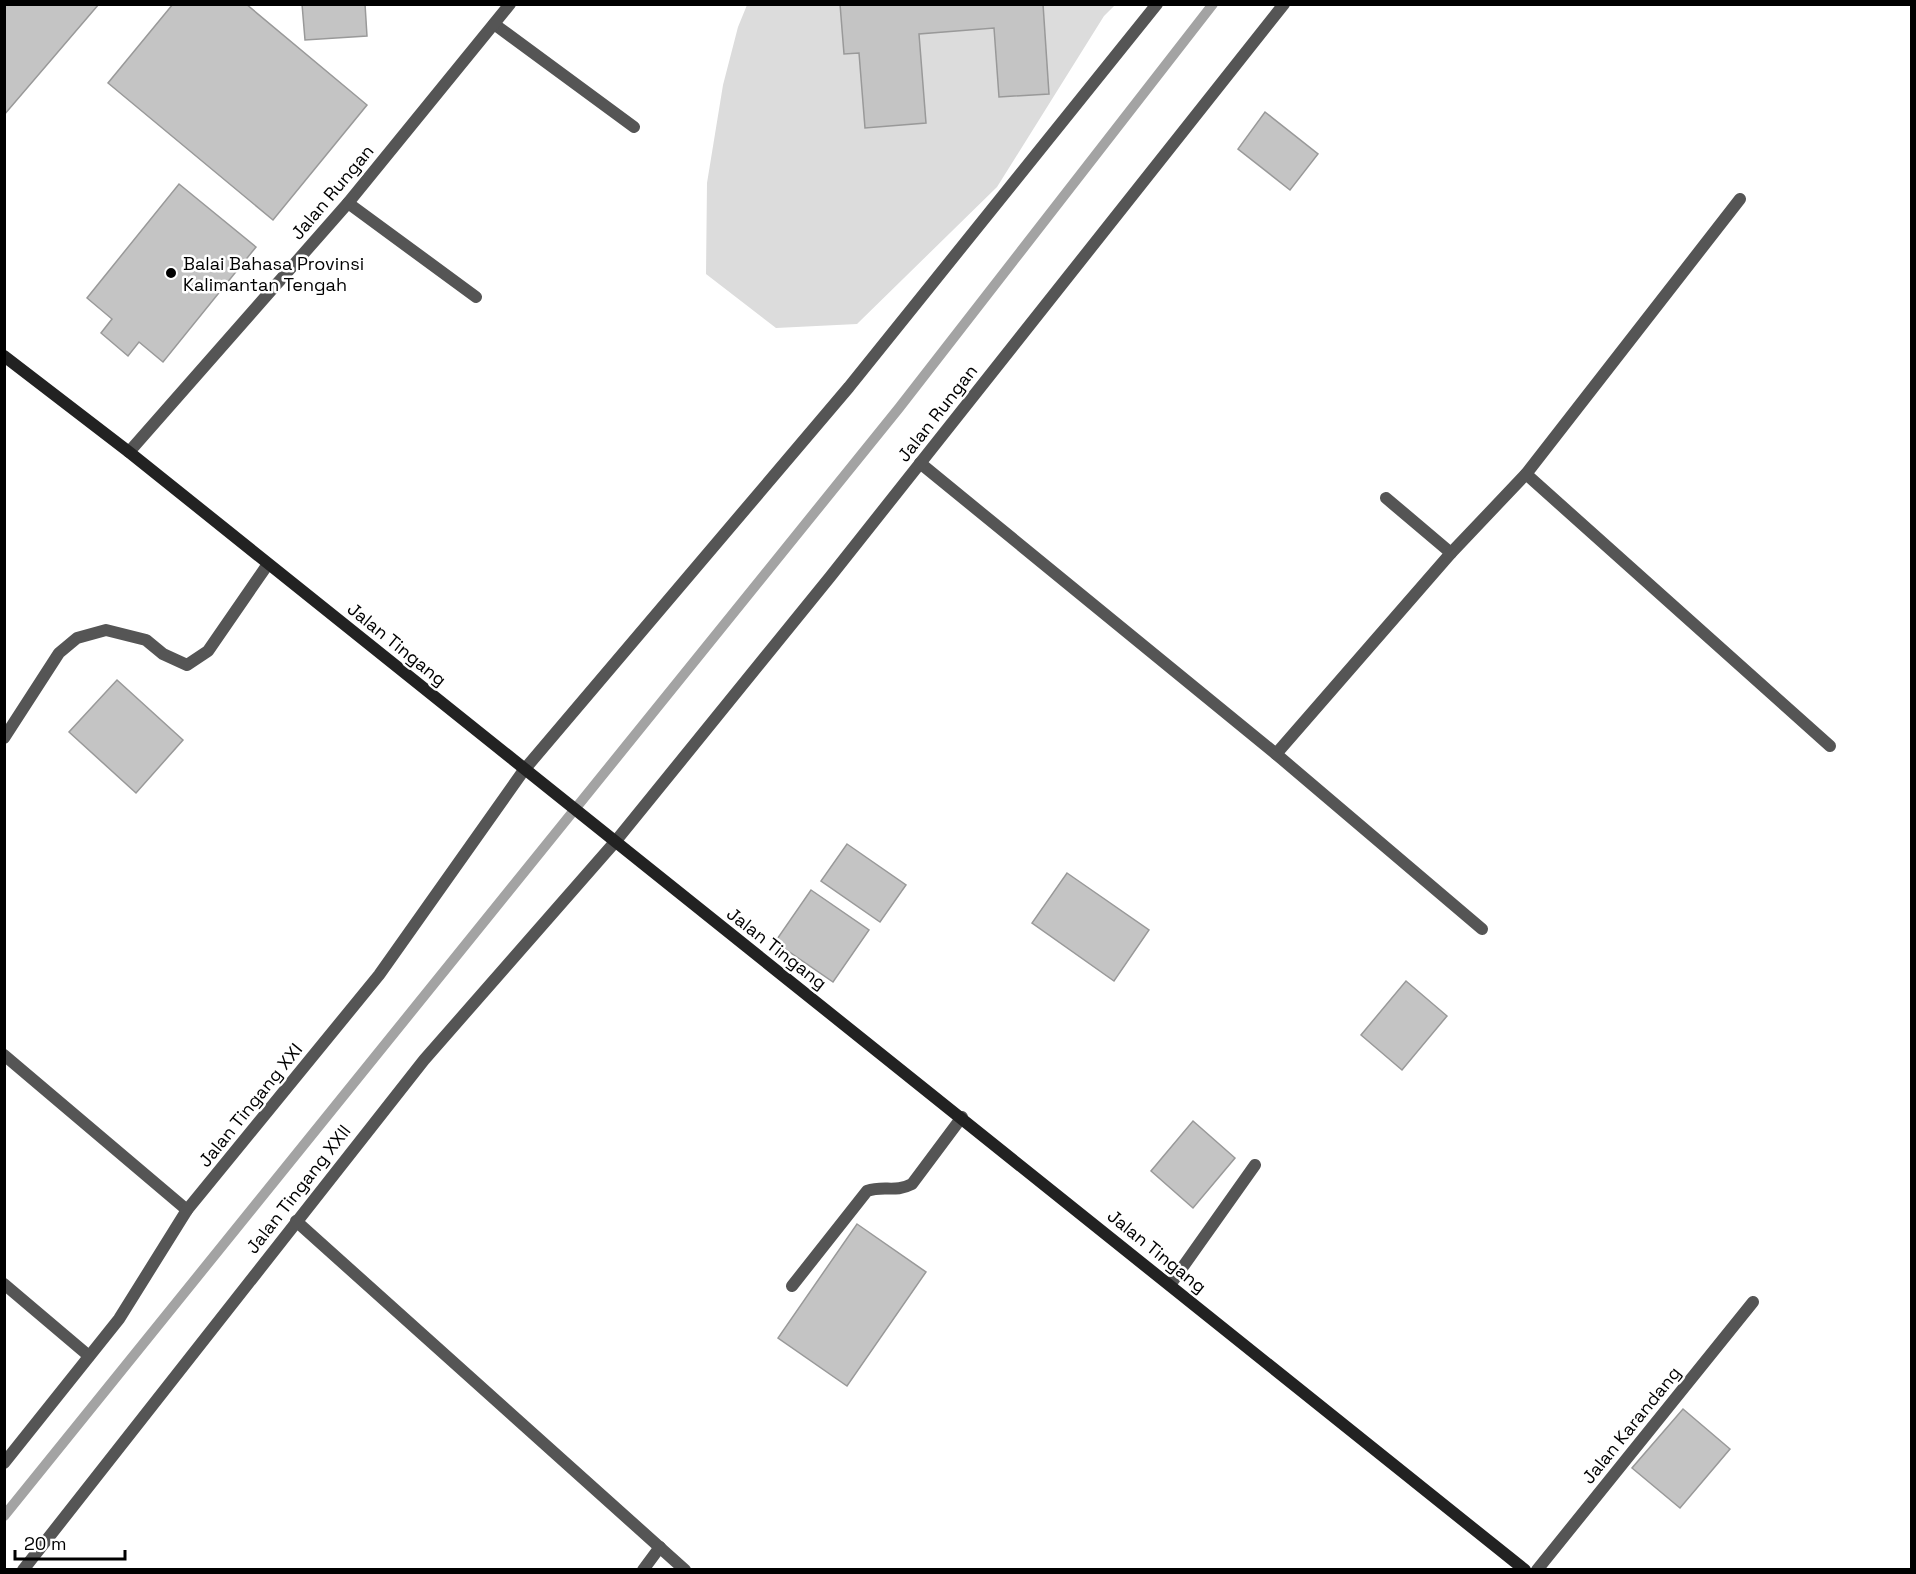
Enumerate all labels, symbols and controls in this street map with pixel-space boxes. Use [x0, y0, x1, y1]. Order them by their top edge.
street label: Jalan Rungan [285, 140, 379, 244]
place label: Balai Bahasa Provinsi Kalimantan Tengah [183, 252, 364, 296]
marker: Balai Bahasa Provinsi Kalimantan Tengah [164, 266, 178, 280]
street label: Jalan Rungan [892, 360, 982, 466]
street label: Jalan Tingang [343, 597, 451, 691]
street label: Jalan Tingang [722, 902, 832, 994]
street label: Jalan Tingang XXI [193, 1038, 307, 1172]
street label: Jalan Tingang XXII [241, 1120, 355, 1258]
street label: Jalan Tingang [1103, 1204, 1211, 1298]
street label: Jalan Karandang [1577, 1362, 1685, 1488]
scale bar [15, 1523, 124, 1561]
text: 20 m [24, 1532, 67, 1555]

